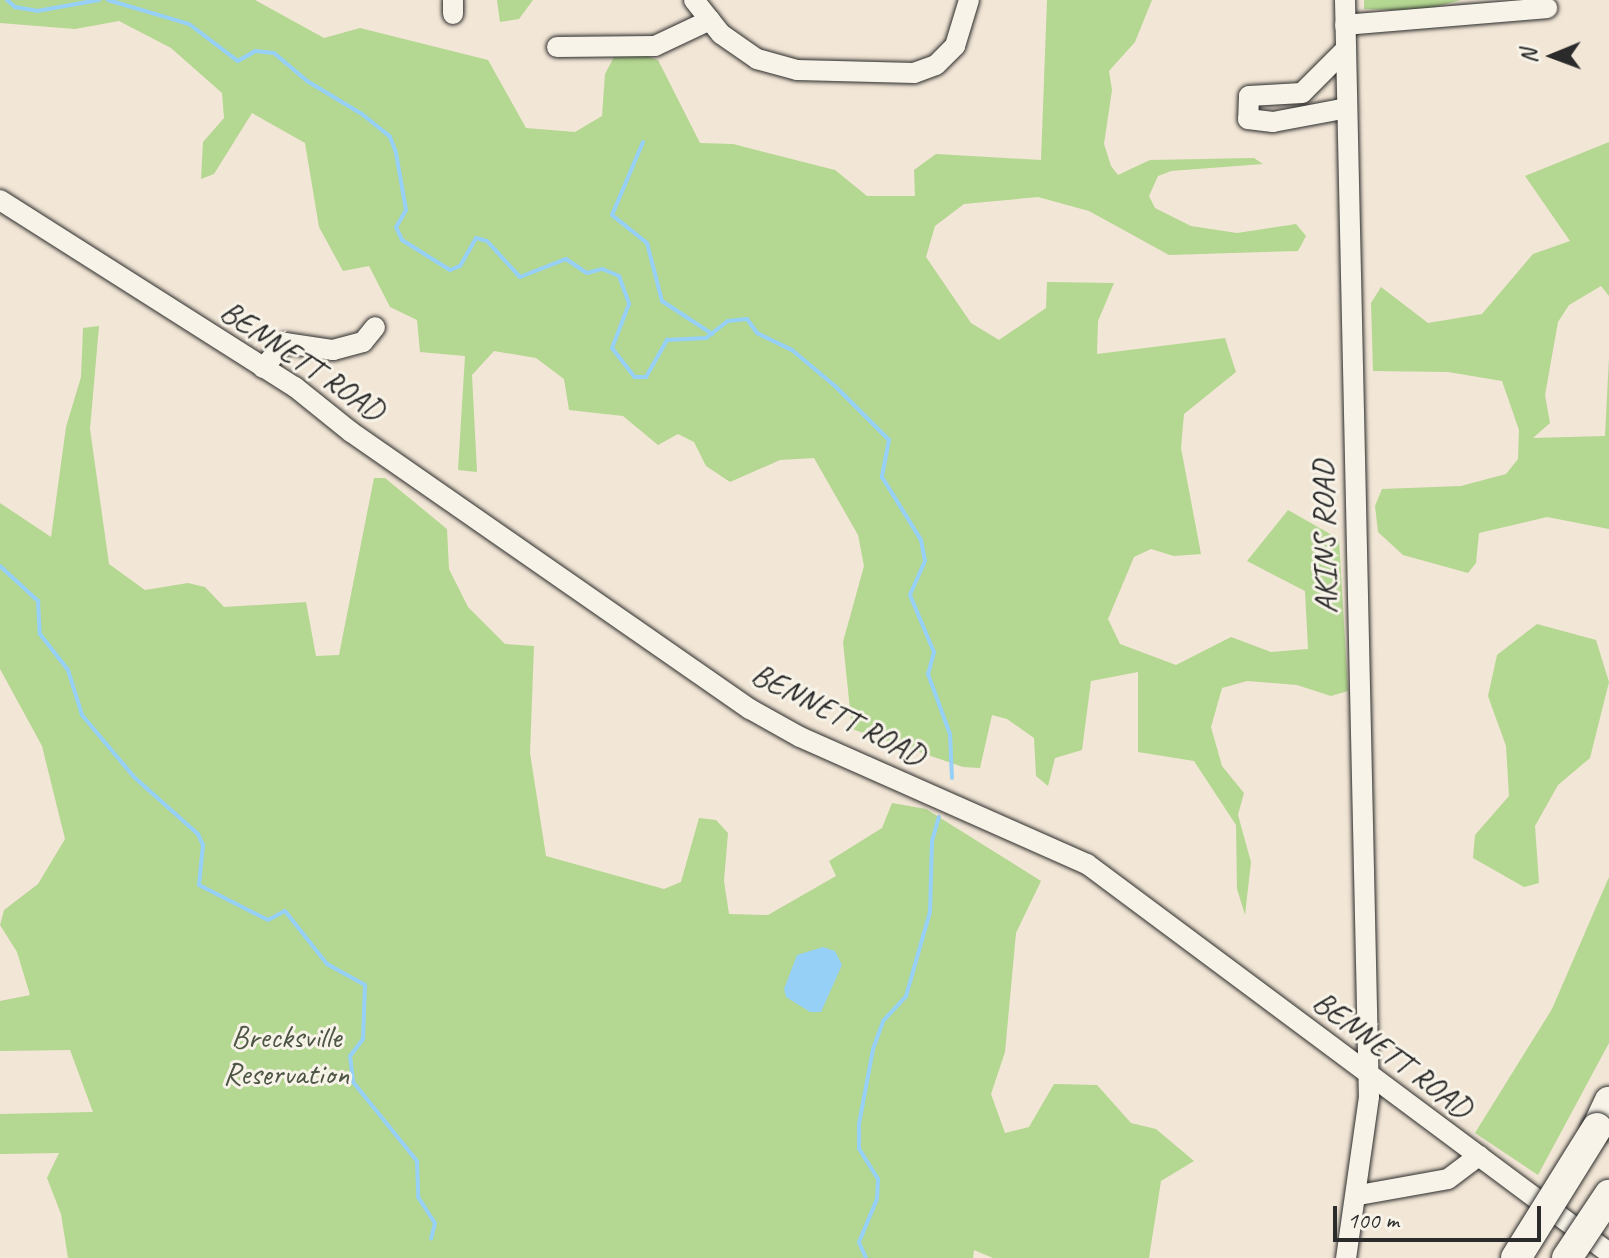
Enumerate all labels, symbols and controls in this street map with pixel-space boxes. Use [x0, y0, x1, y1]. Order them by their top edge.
north arrow [1513, 16, 1593, 96]
text: N [1515, 49, 1543, 63]
street label: BENNETT ROAD [212, 292, 392, 430]
street label: AKINS ROAD [1304, 460, 1346, 614]
street label: BENNETT ROAD [744, 655, 932, 775]
street label: BENNETT ROAD [1304, 982, 1480, 1128]
park label: Brecksville Reservation [223, 1019, 349, 1094]
scale bar [1337, 1190, 1545, 1240]
text: 100 m [1347, 1205, 1399, 1235]

